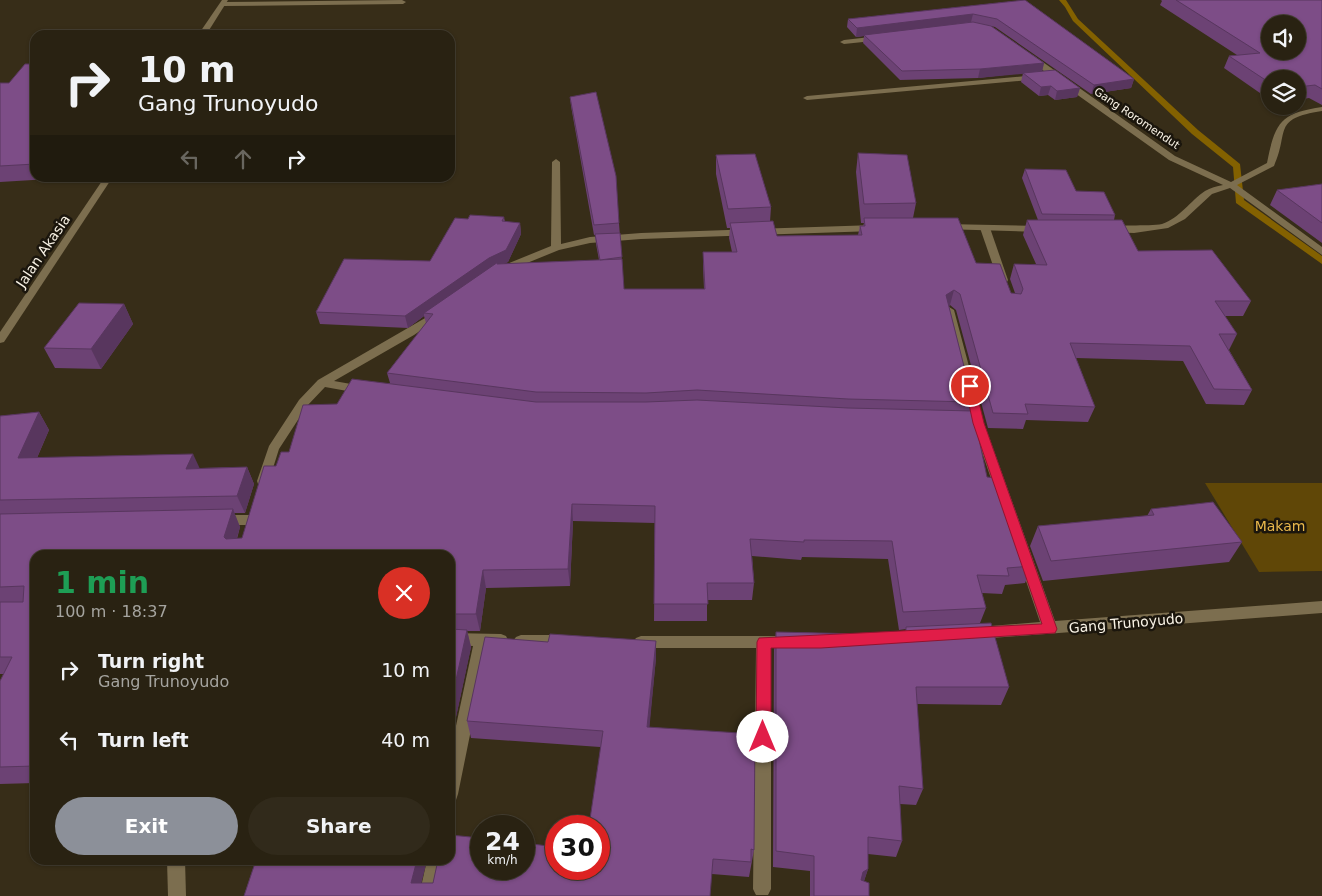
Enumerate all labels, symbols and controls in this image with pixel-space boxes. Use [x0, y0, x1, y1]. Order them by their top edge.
map controls [1261, 15, 1306, 115]
button: sound [1261, 15, 1306, 60]
icon: right [55, 50, 120, 115]
text: 10 m [138, 50, 235, 90]
button: layers [1261, 70, 1306, 115]
street label: Gang Roromendut [1091, 85, 1183, 152]
text: Gang Trunoyudo [138, 91, 318, 116]
icon: left [176, 145, 204, 173]
icon: ahead [229, 145, 257, 173]
icon: right [282, 145, 310, 173]
street label: Jalan Akasia [12, 212, 73, 291]
pin [949, 365, 991, 407]
icon: arrive [956, 372, 984, 400]
park label: Makam [1255, 518, 1305, 534]
text: 1 min [55, 565, 149, 600]
button: close [378, 567, 430, 619]
text: 100 m · 18:37 [55, 602, 168, 621]
street label: Gang Trunoyudo [1068, 610, 1184, 636]
text: Turn right [98, 650, 204, 672]
icon: right [55, 656, 83, 684]
text: 10 m [381, 659, 430, 681]
text: Gang Trunoyudo [98, 672, 229, 691]
position arrow [736, 710, 788, 762]
icon: left [55, 726, 83, 754]
text: Turn left [98, 729, 189, 751]
text: 40 m [381, 729, 430, 751]
button: Exit [55, 797, 238, 855]
button: Share [248, 797, 430, 855]
speed limit sign: 30 [545, 815, 610, 880]
text: 24 [485, 827, 520, 856]
text: km/h [487, 853, 518, 867]

